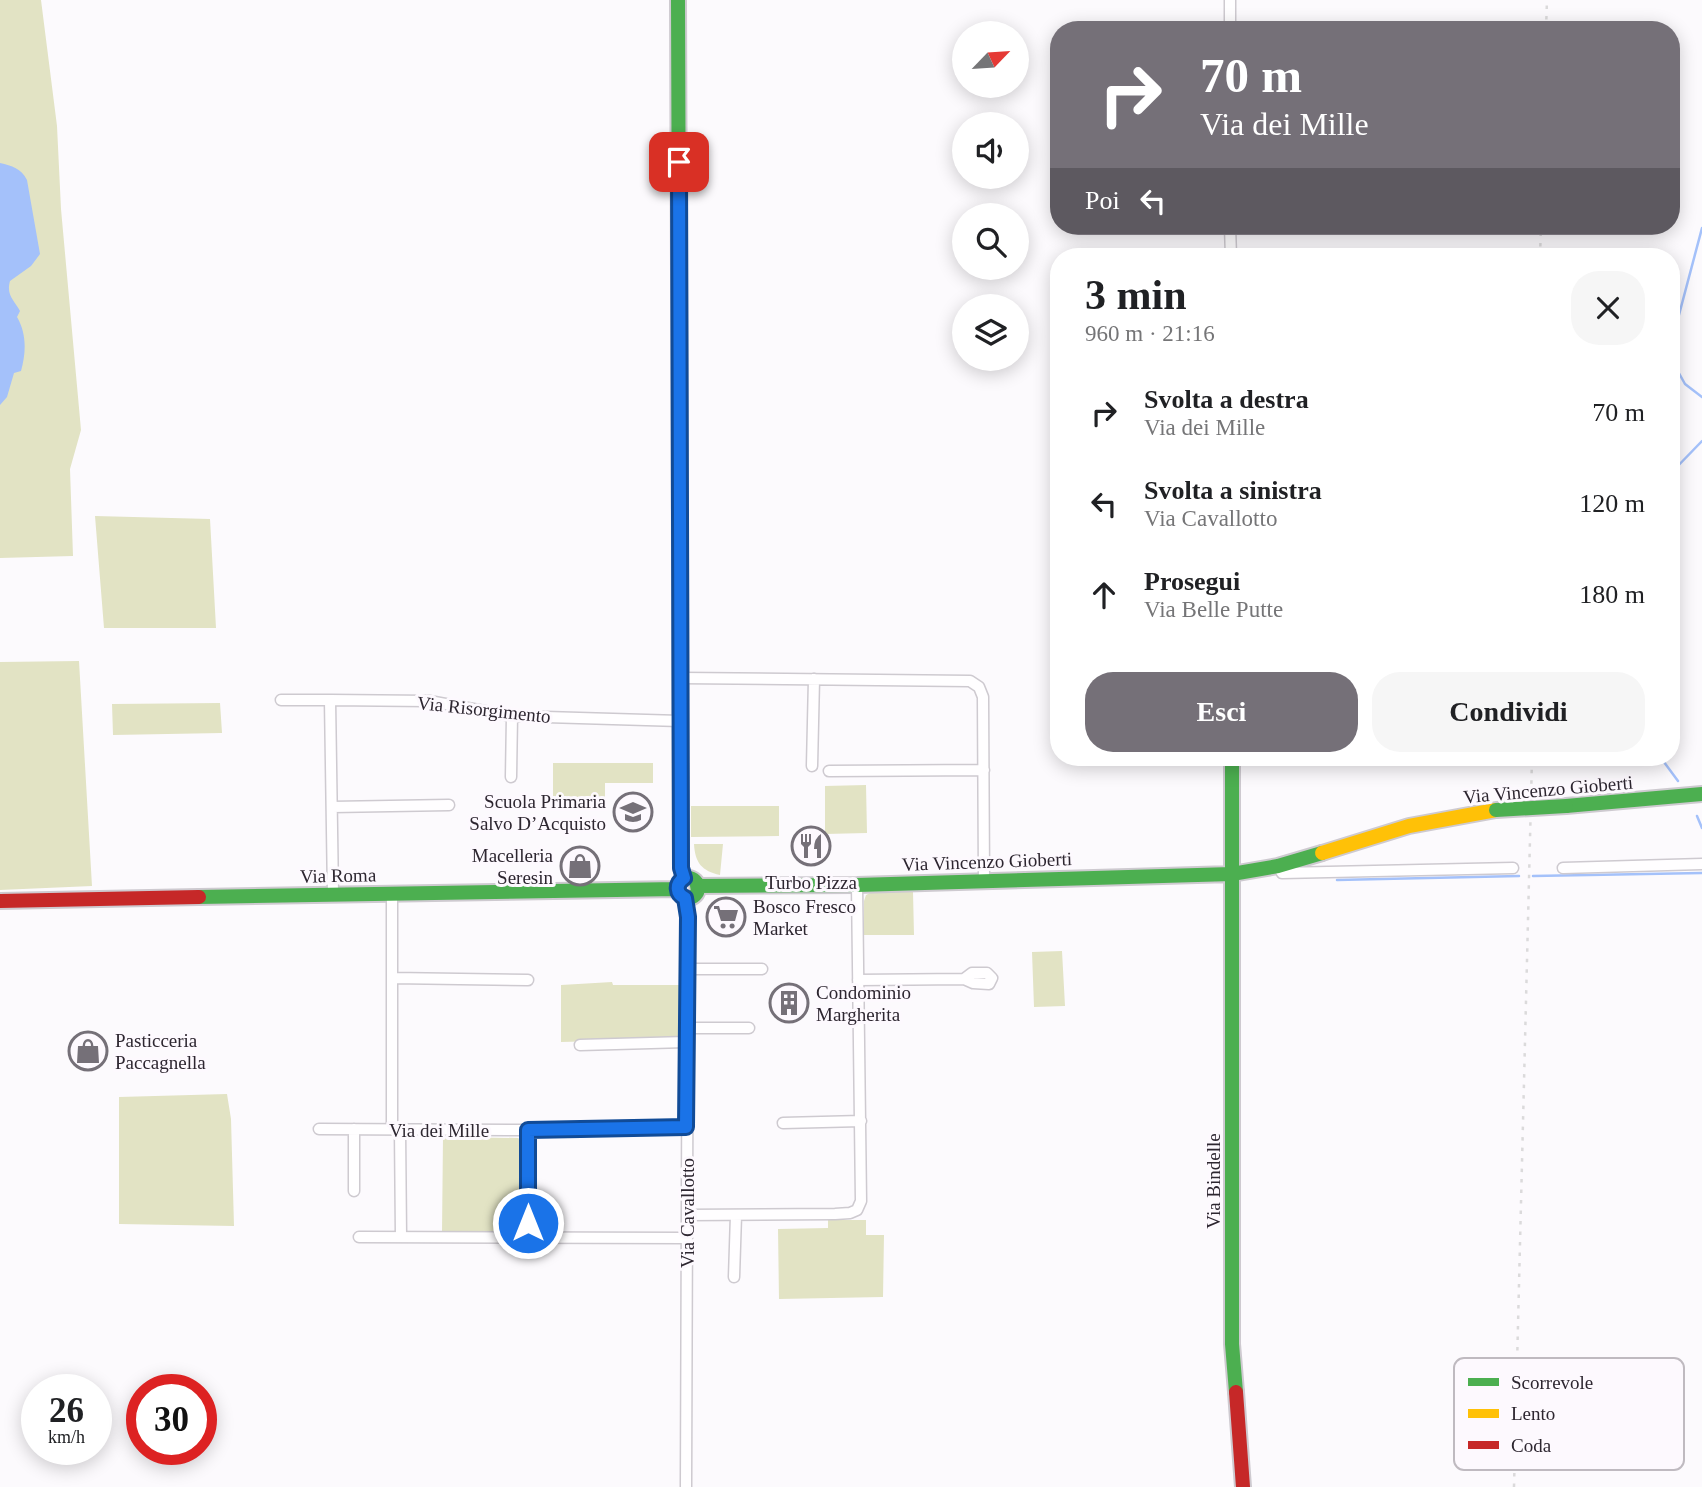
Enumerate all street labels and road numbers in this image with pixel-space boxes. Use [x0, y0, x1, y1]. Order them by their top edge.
street label: Via Risorgimento [416, 692, 552, 727]
street label: Via Vincenzo Gioberti [1462, 772, 1634, 807]
street label: Via Vincenzo Gioberti [901, 848, 1073, 875]
street label: Via Roma [300, 864, 377, 887]
street label: Via dei Mille [389, 1120, 489, 1141]
street label: Via Bindelle [1203, 1133, 1224, 1229]
street label: Via Cavallotto [677, 1158, 698, 1268]

